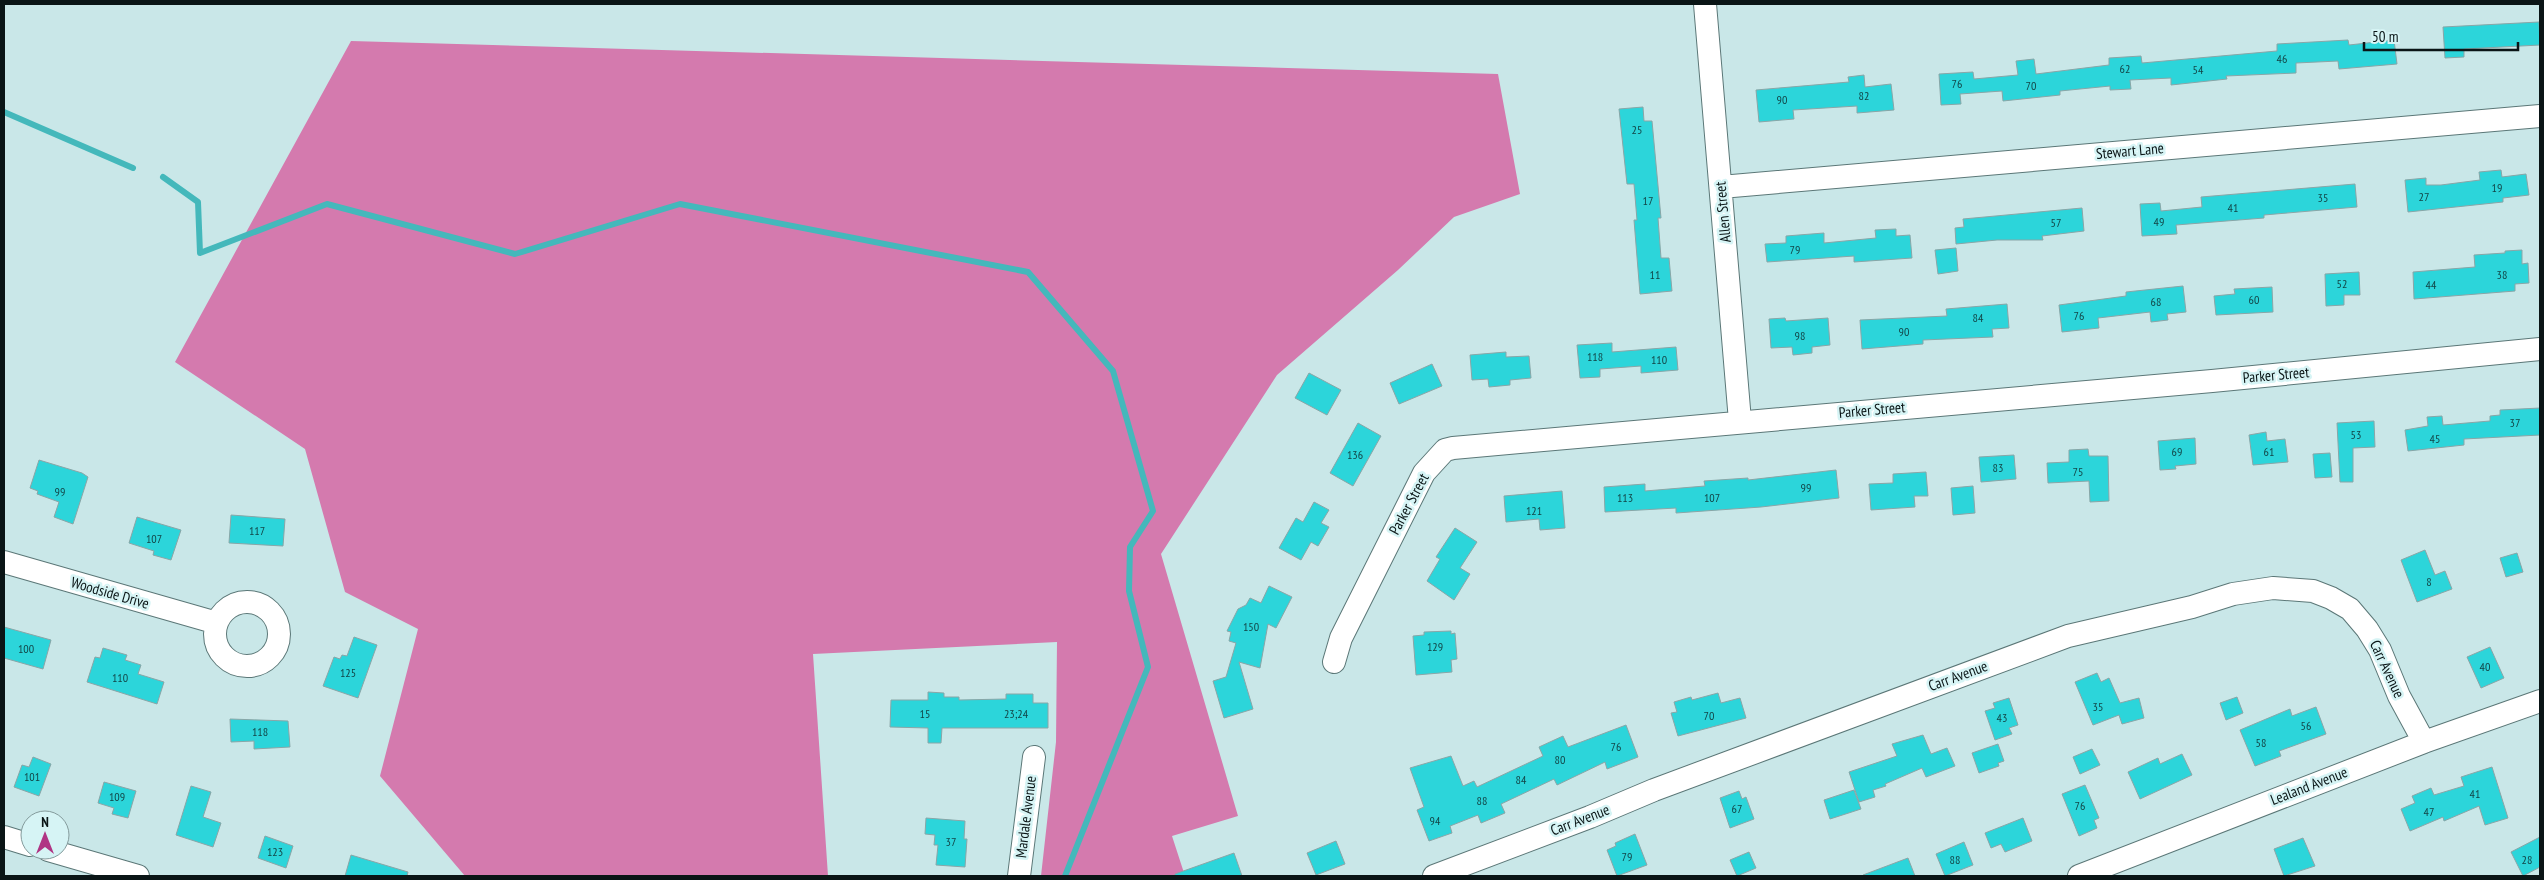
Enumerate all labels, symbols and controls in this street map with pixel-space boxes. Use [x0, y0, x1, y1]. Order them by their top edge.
scale bar [2364, 20, 2518, 52]
text: 50 m [2372, 27, 2398, 46]
house number: 46 [2277, 51, 2287, 66]
house number: 62 [2120, 61, 2130, 76]
house number: 54 [2193, 62, 2204, 77]
house number: 76 [1952, 76, 1962, 91]
house number: 70 [2026, 78, 2036, 93]
house number: 82 [1859, 88, 1869, 103]
house number: 90 [1777, 92, 1787, 107]
house number: 25 [1632, 122, 1642, 137]
street label: Stewart Lane [2095, 138, 2165, 163]
house number: 19 [2492, 180, 2502, 195]
street label: Allen Street [1710, 181, 1735, 243]
house number: 27 [2419, 189, 2429, 204]
house number: 35 [2318, 190, 2328, 205]
house number: 17 [1643, 193, 1653, 208]
house number: 41 [2228, 200, 2238, 215]
house number: 49 [2154, 214, 2164, 229]
house number: 57 [2051, 215, 2061, 230]
house number: 79 [1790, 242, 1800, 257]
house number: 11 [1650, 267, 1660, 282]
house number: 38 [2497, 267, 2507, 282]
house number: 52 [2337, 276, 2347, 291]
house number: 44 [2426, 277, 2437, 292]
house number: 60 [2249, 292, 2259, 307]
house number: 68 [2151, 294, 2161, 309]
house number: 76 [2074, 308, 2084, 323]
house number: 84 [1973, 310, 1984, 325]
house number: 90 [1899, 324, 1909, 339]
house number: 98 [1795, 328, 1805, 343]
house number: 118 [1587, 349, 1603, 364]
house number: 110 [1651, 352, 1667, 367]
street label: Parker Street [2242, 362, 2310, 387]
street label: Parker Street [1838, 397, 1906, 422]
house number: 37 [2510, 415, 2520, 430]
house number: 53 [2351, 427, 2361, 442]
house number: 45 [2430, 431, 2440, 446]
house number: 69 [2172, 444, 2182, 459]
house number: 61 [2264, 444, 2274, 459]
house number: 136 [1347, 447, 1363, 462]
house number: 83 [1993, 460, 2003, 475]
house number: 75 [2073, 464, 2083, 479]
street label: Parker Street [1385, 470, 1433, 538]
house number: 99 [1801, 480, 1811, 495]
house number: 99 [55, 484, 65, 499]
house number: 113 [1617, 490, 1633, 505]
house number: 107 [1704, 490, 1720, 505]
house number: 121 [1526, 503, 1542, 518]
house number: 117 [249, 523, 265, 538]
house number: 107 [146, 531, 162, 546]
street label: Woodside Drive [69, 572, 151, 613]
house number: 8 [2426, 574, 2432, 589]
house number: 150 [1243, 619, 1259, 634]
street label: Carr Avenue [2366, 637, 2409, 701]
house number: 129 [1427, 639, 1443, 654]
house number: 100 [18, 641, 34, 656]
street label: Carr Avenue [1926, 656, 1990, 695]
house number: 40 [2480, 659, 2490, 674]
house number: 125 [340, 665, 356, 680]
house number: 110 [112, 670, 128, 685]
house number: 35 [2093, 699, 2103, 714]
house number: 15 [920, 706, 930, 721]
house number: 23;24 [1004, 706, 1029, 721]
house number: 70 [1704, 708, 1714, 723]
house number: 43 [1997, 710, 2007, 725]
house number: 56 [2301, 718, 2311, 733]
house number: 118 [252, 724, 268, 739]
house number: 58 [2256, 735, 2266, 750]
house number: 76 [1611, 739, 1621, 754]
house number: 80 [1555, 752, 1565, 767]
street label: Lealand Avenue [2268, 762, 2350, 809]
house number: 101 [24, 769, 40, 784]
house number: 84 [1516, 772, 1527, 787]
street label: Mardale Avenue [1011, 775, 1040, 859]
house number: 41 [2470, 786, 2480, 801]
house number: 109 [109, 789, 125, 804]
house number: 88 [1477, 793, 1487, 808]
house number: 76 [2075, 798, 2085, 813]
street label: Carr Avenue [1548, 800, 1612, 839]
house number: 67 [1732, 801, 1742, 816]
house number: 47 [2424, 804, 2434, 819]
north arrow [20, 810, 70, 860]
text: N [41, 813, 49, 831]
house number: 94 [1430, 813, 1441, 828]
house number: 37 [946, 834, 956, 849]
house number: 123 [267, 844, 283, 859]
house number: 79 [1622, 849, 1632, 864]
house number: 88 [1950, 852, 1960, 867]
house number: 28 [2522, 852, 2532, 867]

